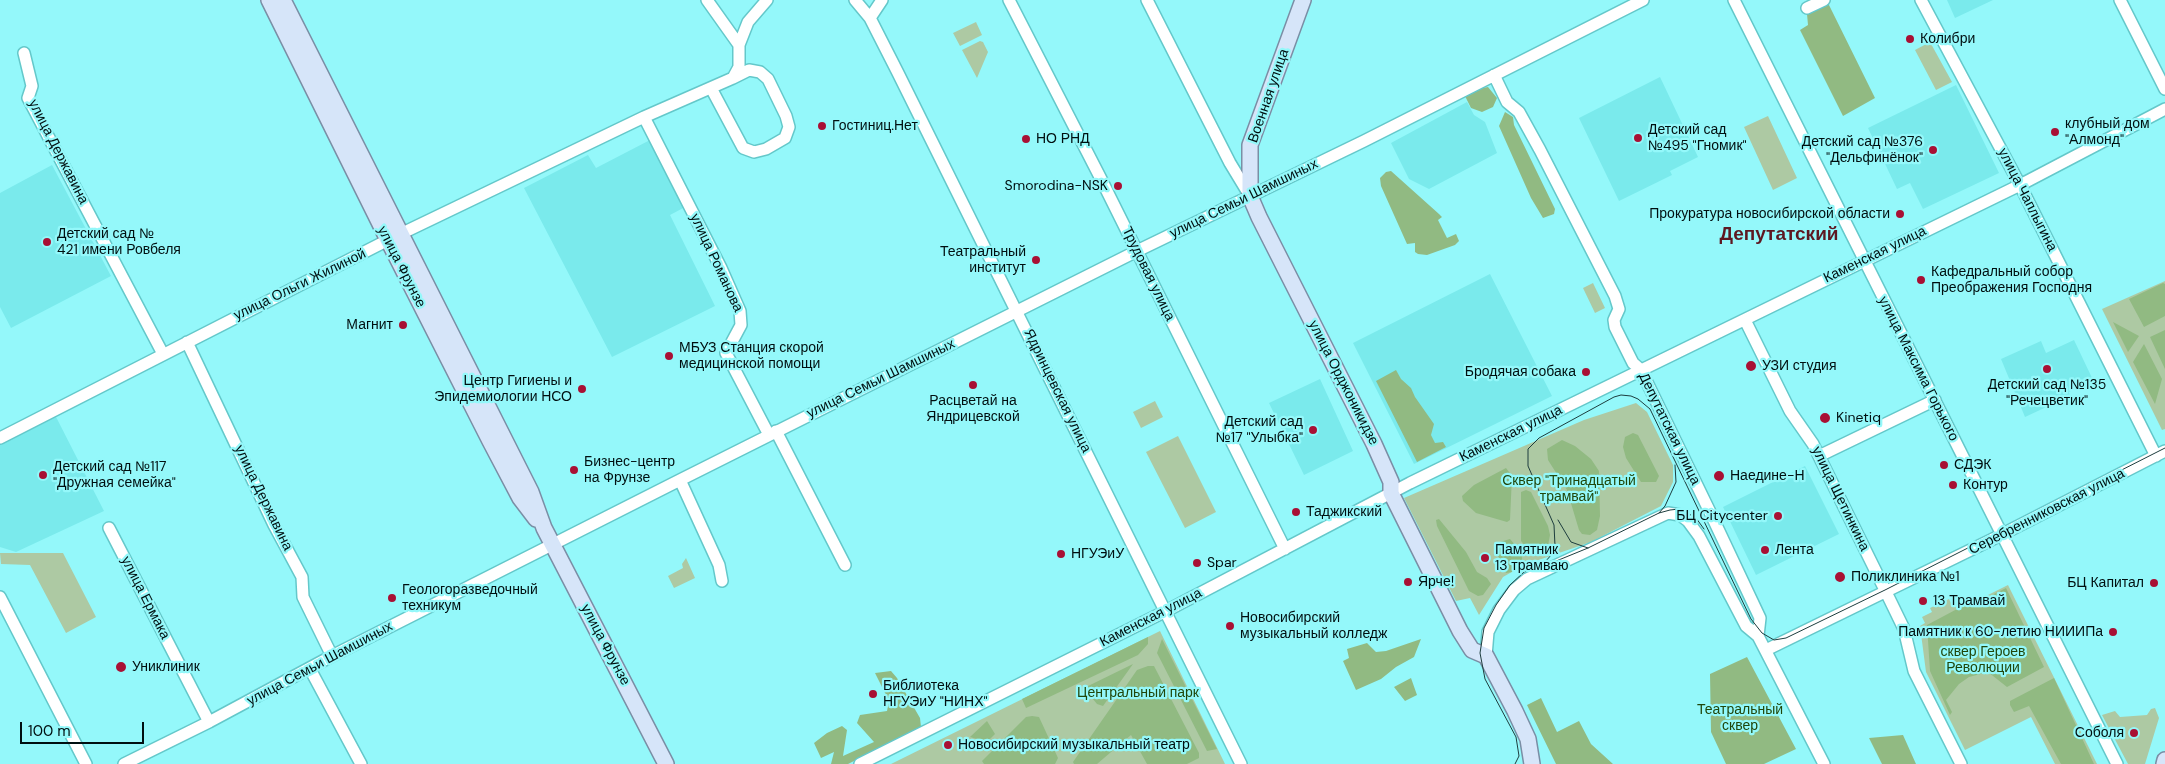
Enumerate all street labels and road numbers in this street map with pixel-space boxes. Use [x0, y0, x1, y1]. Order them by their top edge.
street label: Военная улица [1245, 47, 1293, 145]
street label: улица Державина [24, 97, 92, 207]
street label: улица Чаплыгина [1994, 146, 2060, 254]
street label: улица Семьи Шамшиных [1167, 156, 1321, 242]
street label: улица Романова [686, 211, 746, 315]
street label: улица Фрунзе [373, 223, 429, 311]
street label: Каменская улица [1821, 223, 1929, 287]
street label: Трудовая улица [1118, 224, 1178, 324]
street label: улица Ольги Жилиной [231, 246, 369, 324]
street label: улица Максима Горького [1874, 294, 1962, 444]
street label: улица Орджоникидзе [1304, 318, 1382, 448]
street label: Ядринцевская улица [1020, 326, 1094, 456]
street label: улица Семьи Шамшиных [804, 336, 958, 422]
street label: Депутатская улица [1635, 370, 1703, 488]
street label: Каменская улица [1457, 402, 1565, 466]
street label: улица Державина [230, 443, 296, 553]
street label: улица Щетинкина [1807, 444, 1873, 554]
street label: Серебренниковская улица [1966, 465, 2128, 559]
street label: улица Ермака [117, 554, 173, 642]
street label: Каменская улица [1097, 585, 1205, 651]
street label: улица Фрунзе [577, 602, 633, 688]
street label: улица Семьи Шамшиных [244, 618, 396, 710]

